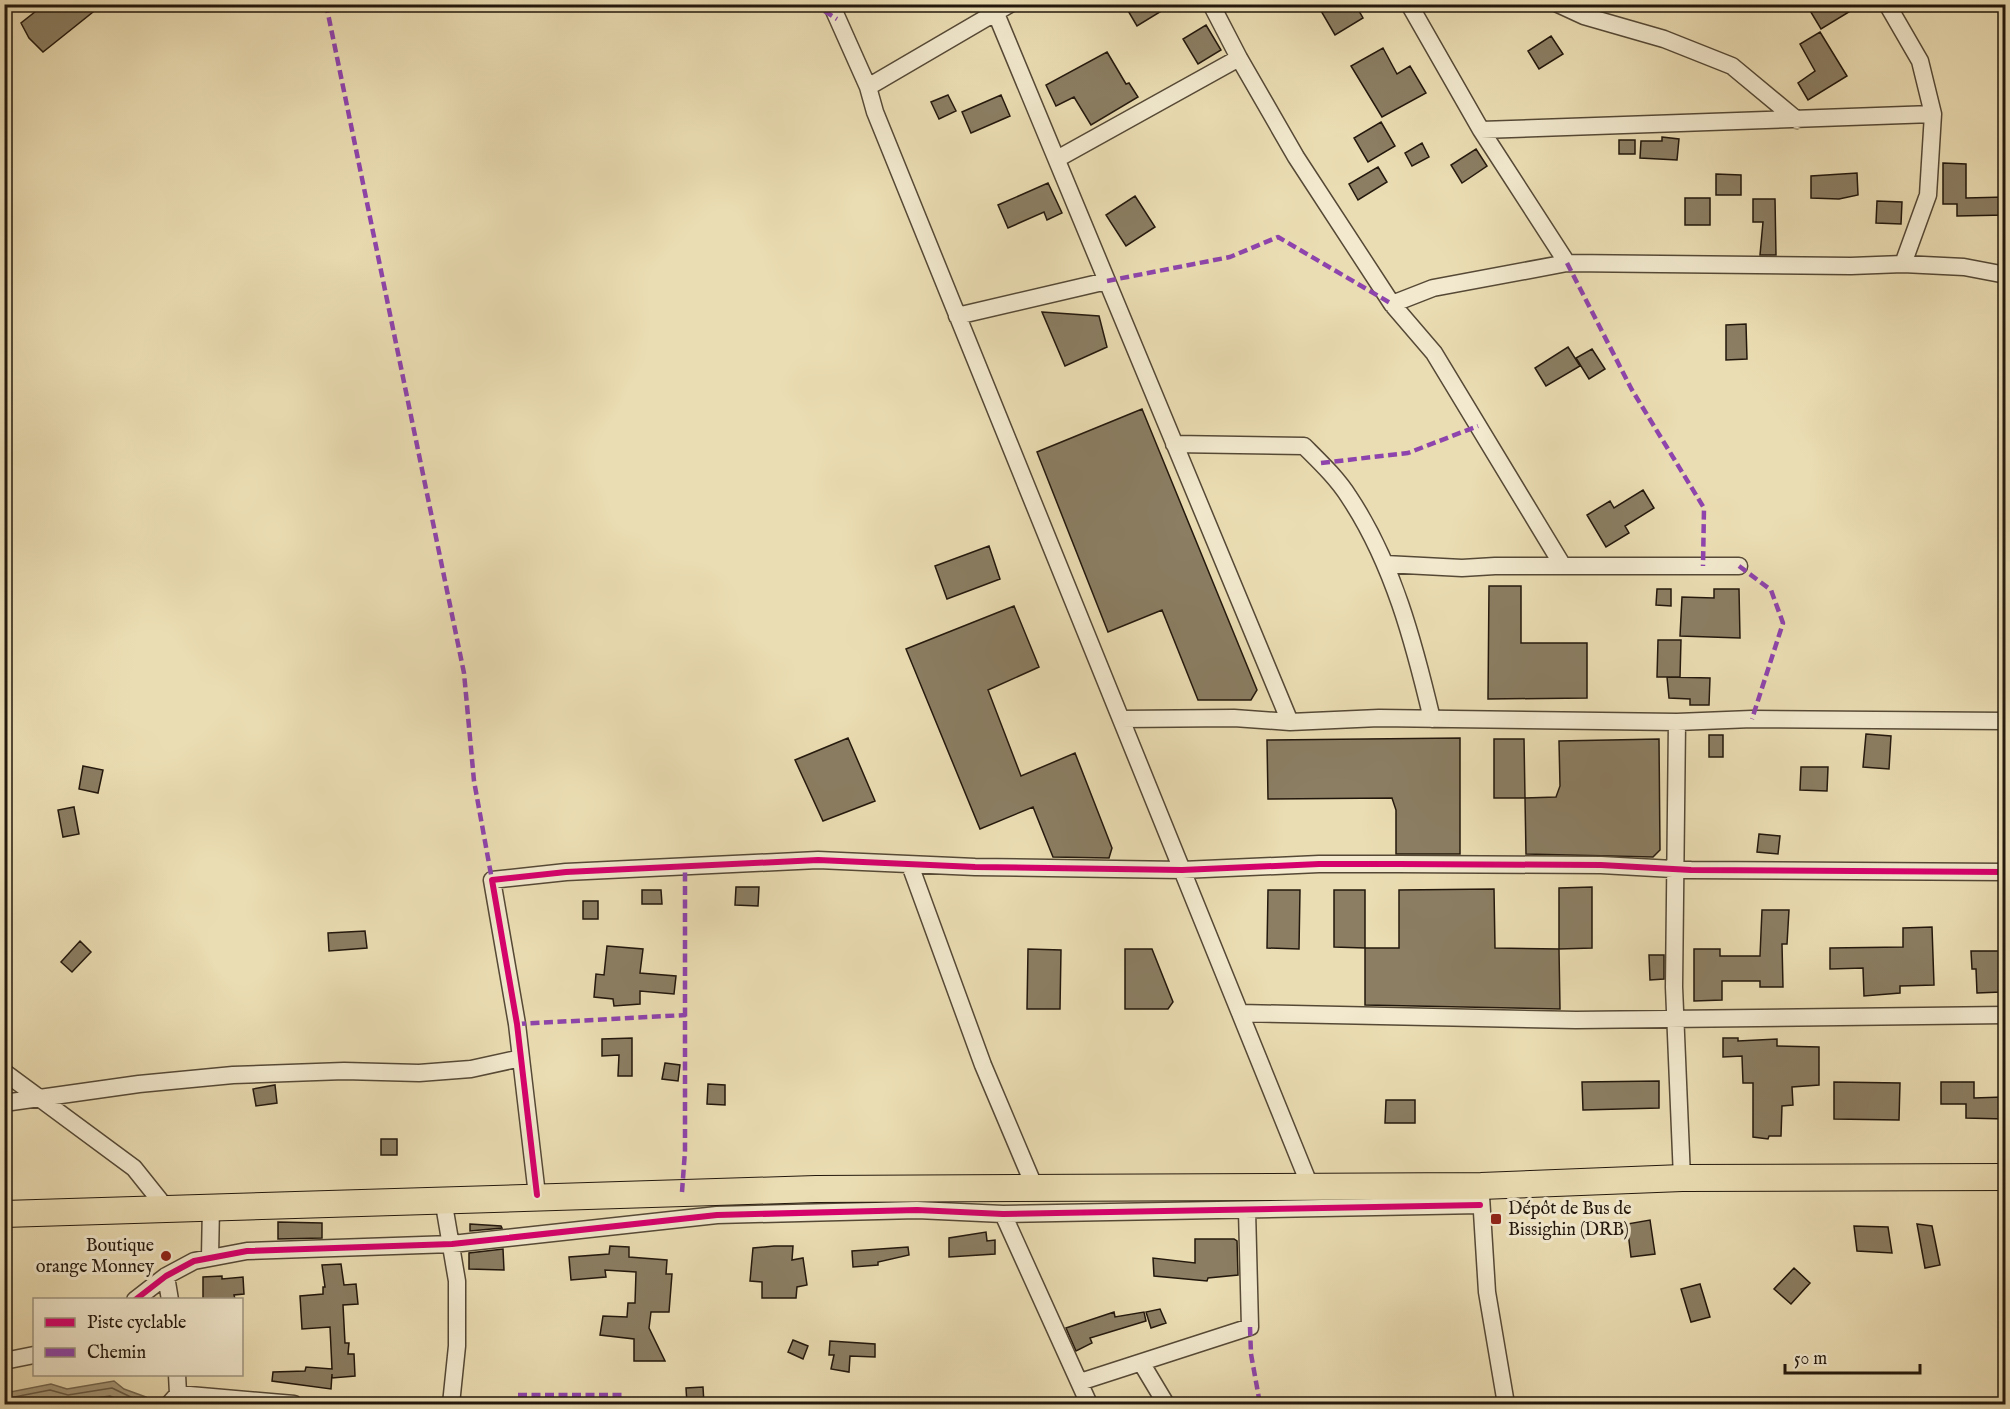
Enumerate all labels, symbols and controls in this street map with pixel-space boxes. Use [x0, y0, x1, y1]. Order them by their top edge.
place label: Dépôt de Bus de Bissighin (DRB) [1508, 1198, 1631, 1242]
marker: Dépôt de Bus de Bissighin (DRB) [1489, 1212, 1503, 1226]
place label: Boutique orange Monney [36, 1235, 154, 1279]
marker: Boutique orange Monney [159, 1249, 173, 1263]
legend [33, 1298, 243, 1376]
text: Piste cyclable [87, 1312, 186, 1335]
scale bar [1785, 1337, 1920, 1375]
text: Chemin [87, 1342, 146, 1365]
text: 50 m [1794, 1348, 1827, 1371]

